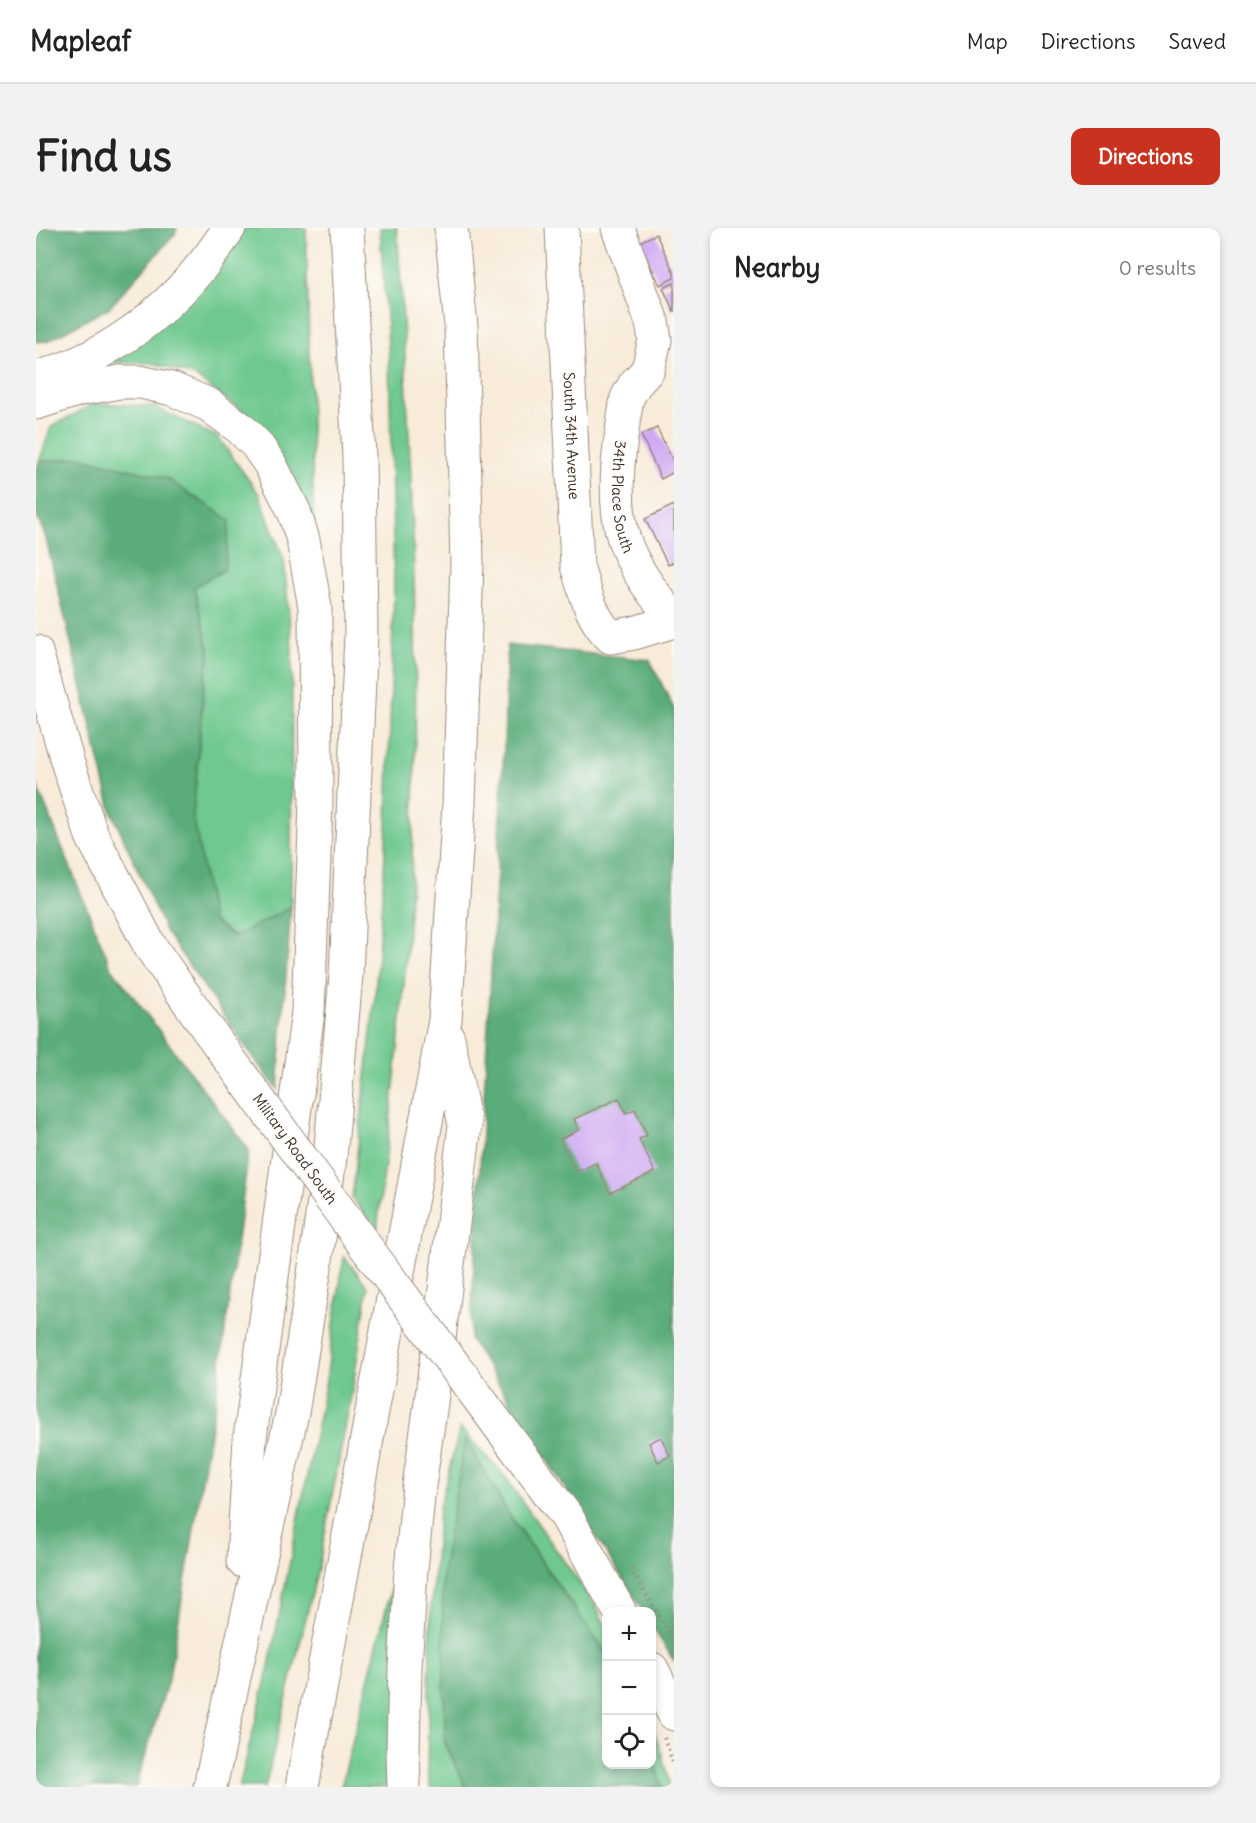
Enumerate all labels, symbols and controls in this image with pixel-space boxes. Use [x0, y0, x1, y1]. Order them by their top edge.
text: Mapleaf [30, 23, 131, 59]
text: Map [967, 28, 1008, 55]
text: Directions [1041, 28, 1135, 55]
text: Saved [1168, 28, 1226, 55]
button: Directions [1071, 128, 1220, 185]
text: Find us [36, 130, 172, 182]
text: Nearby [734, 251, 820, 284]
text: 0 results [1119, 255, 1196, 280]
street label: South 34th Avenue [559, 372, 584, 500]
street label: 34th Place South [608, 439, 638, 556]
street label: Military Road South [249, 1090, 342, 1208]
map controls [602, 1607, 656, 1769]
button: + [602, 1607, 656, 1661]
button: − [602, 1661, 656, 1715]
button: locate [602, 1715, 656, 1769]

